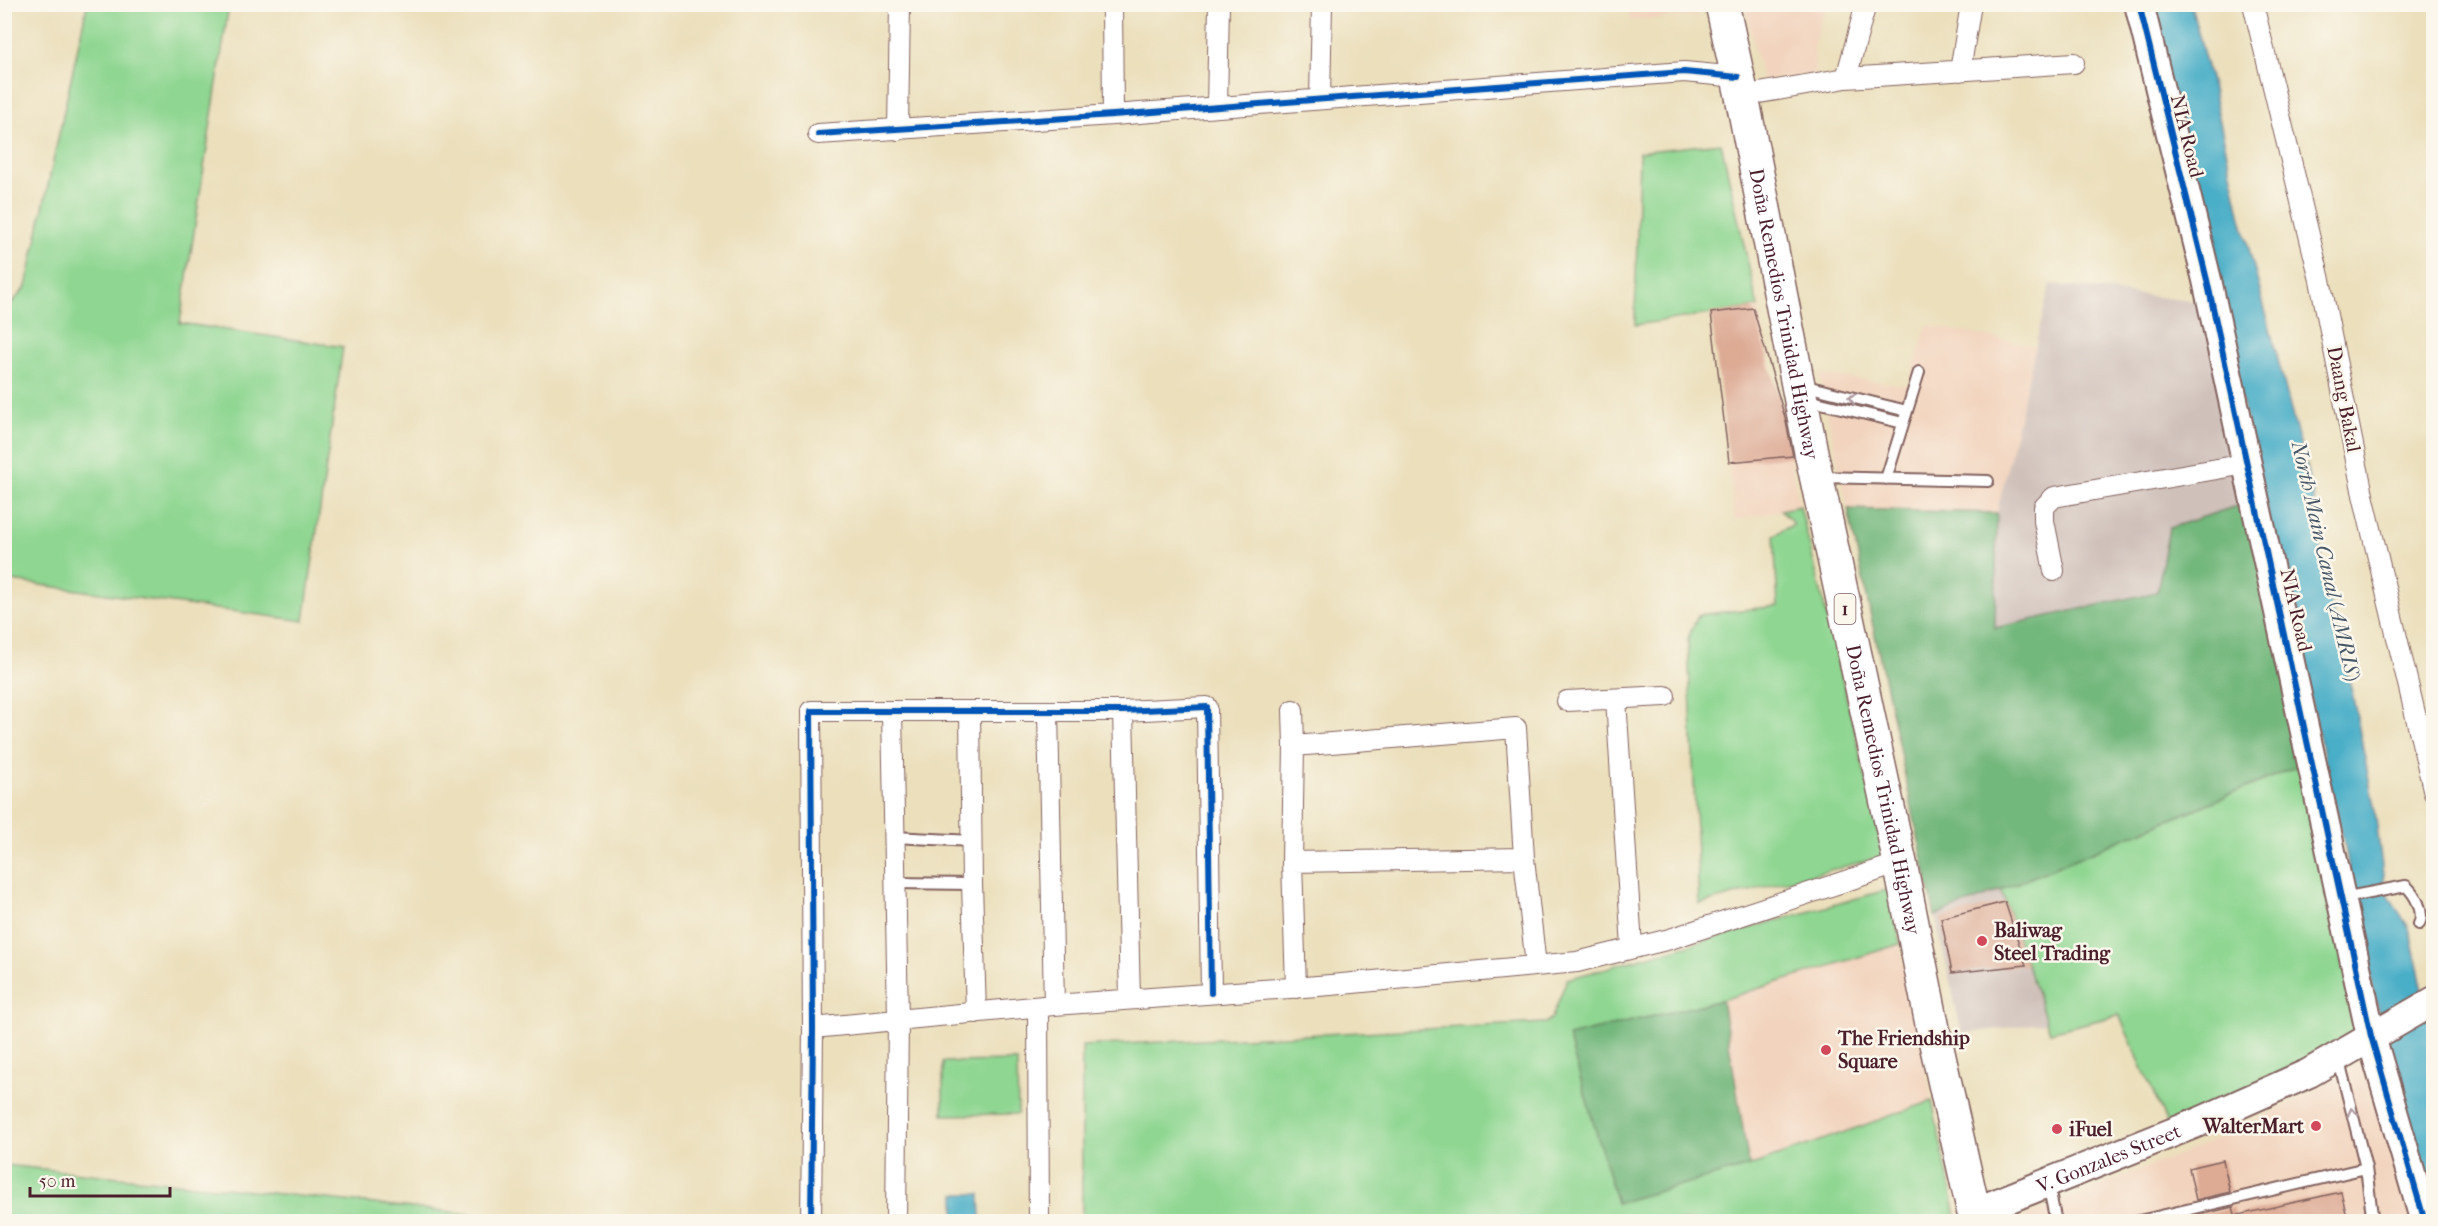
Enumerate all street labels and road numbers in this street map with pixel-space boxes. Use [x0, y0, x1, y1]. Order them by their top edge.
street label: NIA Road [2166, 92, 2209, 181]
street label: Doña Remedios Trinidad Highway [1745, 166, 1824, 463]
street label: Daang Bakal [2322, 344, 2366, 454]
street label: NIA Road [2275, 566, 2317, 655]
road number: 1 [1834, 594, 1856, 624]
street label: Doña Remedios Trinidad Highway [1841, 642, 1926, 938]
street label: V. Gonzales Street [2032, 1119, 2184, 1198]

